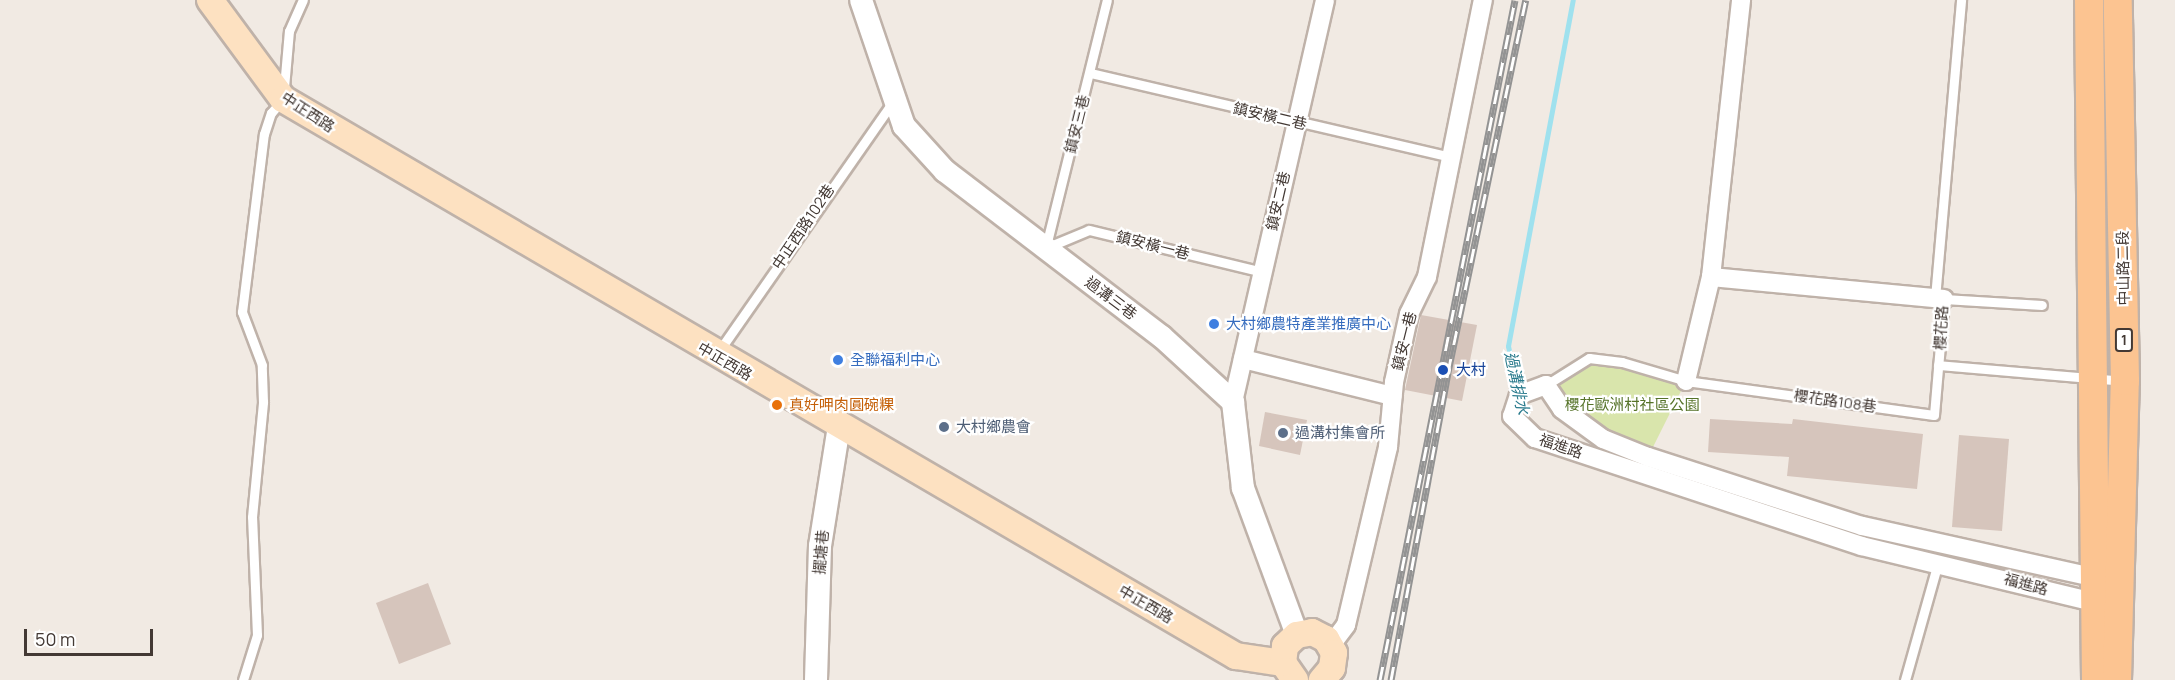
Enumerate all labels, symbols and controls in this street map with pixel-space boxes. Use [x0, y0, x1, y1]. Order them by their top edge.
street label: 中正西路 [278, 88, 338, 136]
street label: 鎮安三巷 [1061, 93, 1093, 155]
street label: 鎮安橫二巷 [1231, 99, 1309, 133]
street label: 鎮安二巷 [1262, 170, 1294, 232]
street label: 中正西路102巷 [768, 181, 838, 273]
street label: 鎮安橫一巷 [1114, 227, 1192, 263]
street label: 中山路二段 [2113, 230, 2133, 306]
street label: 過溝三巷 [1082, 273, 1140, 323]
street label: 櫻花路 [1931, 305, 1951, 351]
street label: 鎮安一巷 [1388, 310, 1420, 372]
place label: 大村鄉農特產業推廣中心 [1226, 315, 1391, 333]
marker: 大村鄉農特產業推廣中心 [1207, 317, 1221, 331]
road number: 1 [2114, 329, 2134, 351]
street label: 中正西路 [695, 338, 755, 384]
water label: 過溝排水 [1501, 350, 1533, 416]
place label: 全聯福利中心 [850, 351, 940, 369]
marker: 全聯福利中心 [831, 353, 845, 367]
marker: 大村 [1434, 361, 1452, 379]
place label: 大村 [1456, 361, 1486, 379]
street label: 櫻花路108巷 [1792, 386, 1878, 416]
place label: 真好呷肉圓碗粿 [789, 396, 894, 414]
park label: 櫻花歐洲村社區公園 [1565, 396, 1699, 414]
marker: 真好呷肉圓碗粿 [770, 398, 784, 412]
place label: 大村鄉農會 [956, 418, 1031, 436]
marker: 大村鄉農會 [937, 420, 951, 434]
place label: 過溝村集會所 [1295, 424, 1385, 442]
marker: 過溝村集會所 [1276, 426, 1290, 440]
street label: 福進路 [1537, 430, 1585, 462]
street label: 擺塘巷 [810, 529, 832, 575]
street label: 福進路 [2002, 569, 2050, 599]
street label: 中正西路 [1116, 581, 1176, 627]
scale bar [27, 617, 156, 655]
text: 50 m [35, 627, 75, 651]

